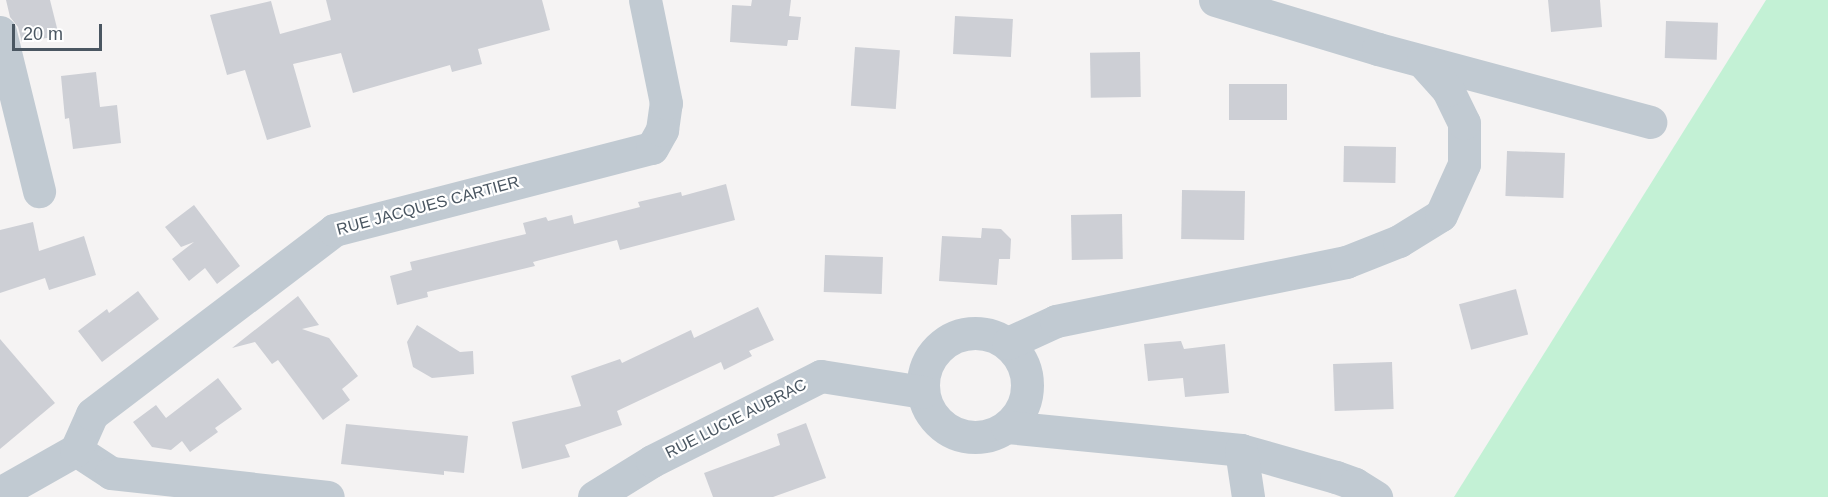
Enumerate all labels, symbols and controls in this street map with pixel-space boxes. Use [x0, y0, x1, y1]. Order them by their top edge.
scale bar [15, 12, 105, 50]
text: 20 m [23, 24, 63, 44]
street label: RUE JACQUES CARTIER [335, 172, 521, 240]
street label: RUE LUCIE AUBRAC [662, 375, 810, 463]

